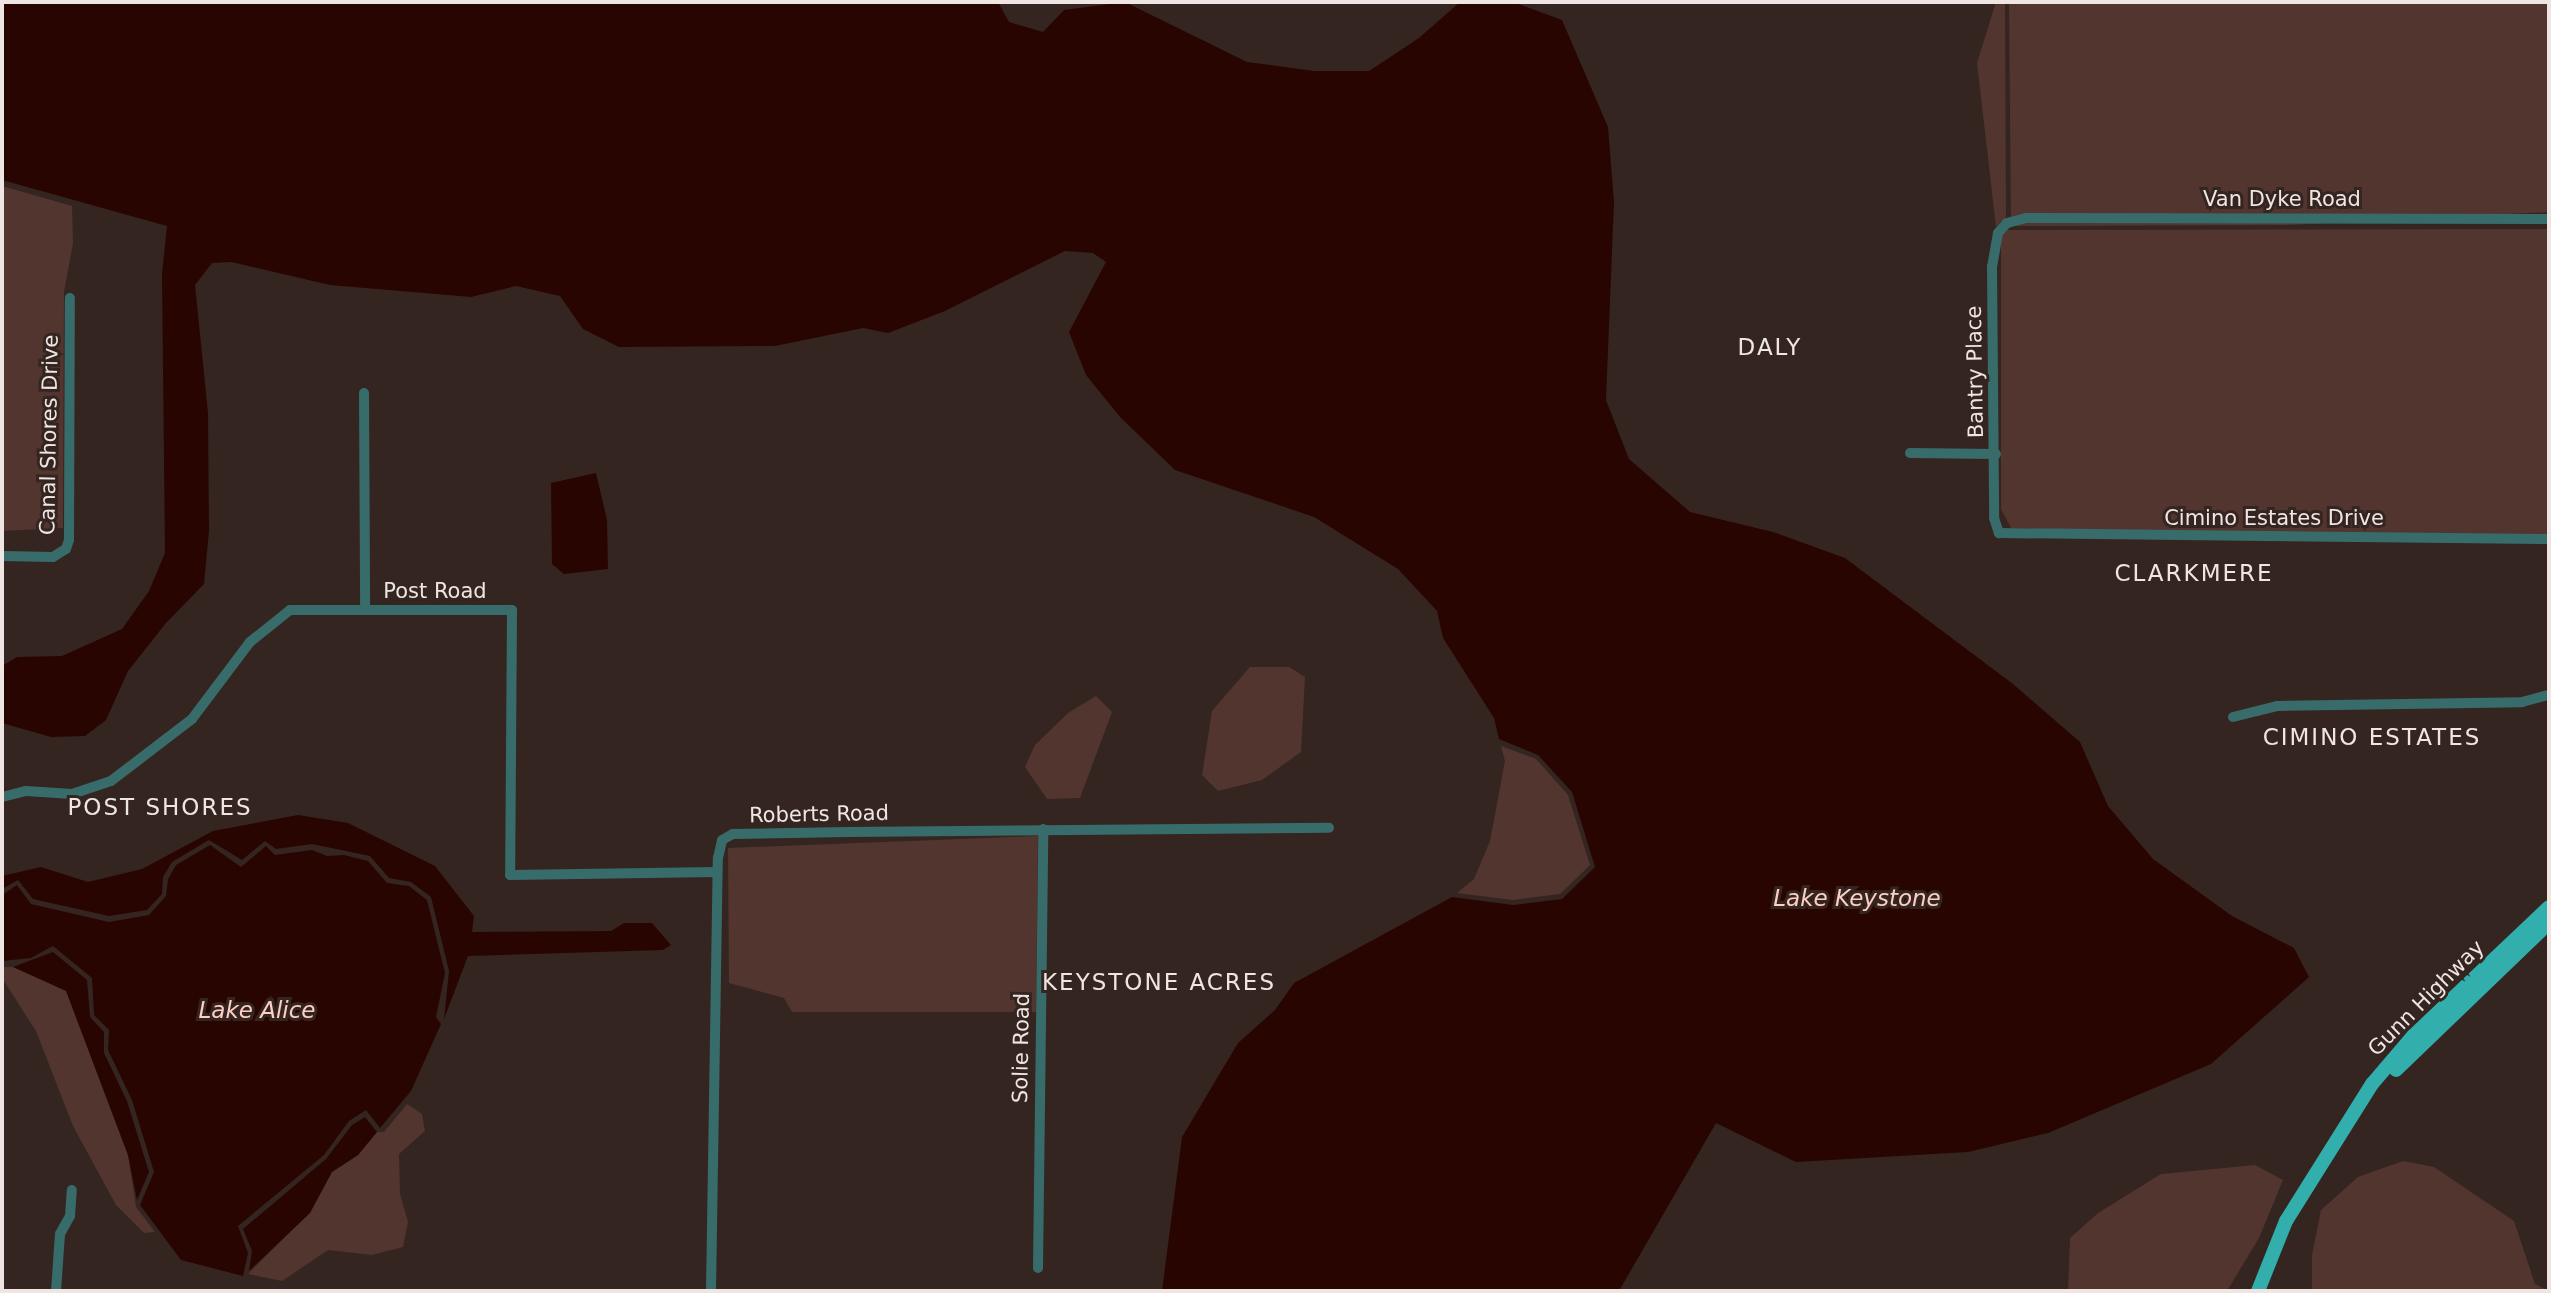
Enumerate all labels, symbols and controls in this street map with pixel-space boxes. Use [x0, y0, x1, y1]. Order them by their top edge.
street label: Van Dyke Road [2203, 186, 2361, 212]
street label: Bantry Place [1961, 306, 1989, 438]
district label: DALY [1738, 333, 1802, 361]
street label: Canal Shores Drive [35, 335, 63, 535]
street label: Cimino Estates Drive [2164, 505, 2384, 531]
district label: CLARKMERE [2116, 559, 2272, 587]
street label: Post Road [383, 578, 487, 604]
district label: CIMINO ESTATES [2264, 723, 2480, 751]
district label: POST SHORES [69, 793, 251, 821]
street label: Roberts Road [749, 800, 889, 828]
water label: Lake Keystone [1773, 884, 1941, 912]
street label: Gunn Highway [2363, 935, 2489, 1061]
district label: KEYSTONE ACRES [1044, 968, 1274, 996]
street label: Solie Road [1007, 993, 1035, 1103]
water label: Lake Alice [199, 996, 315, 1024]

